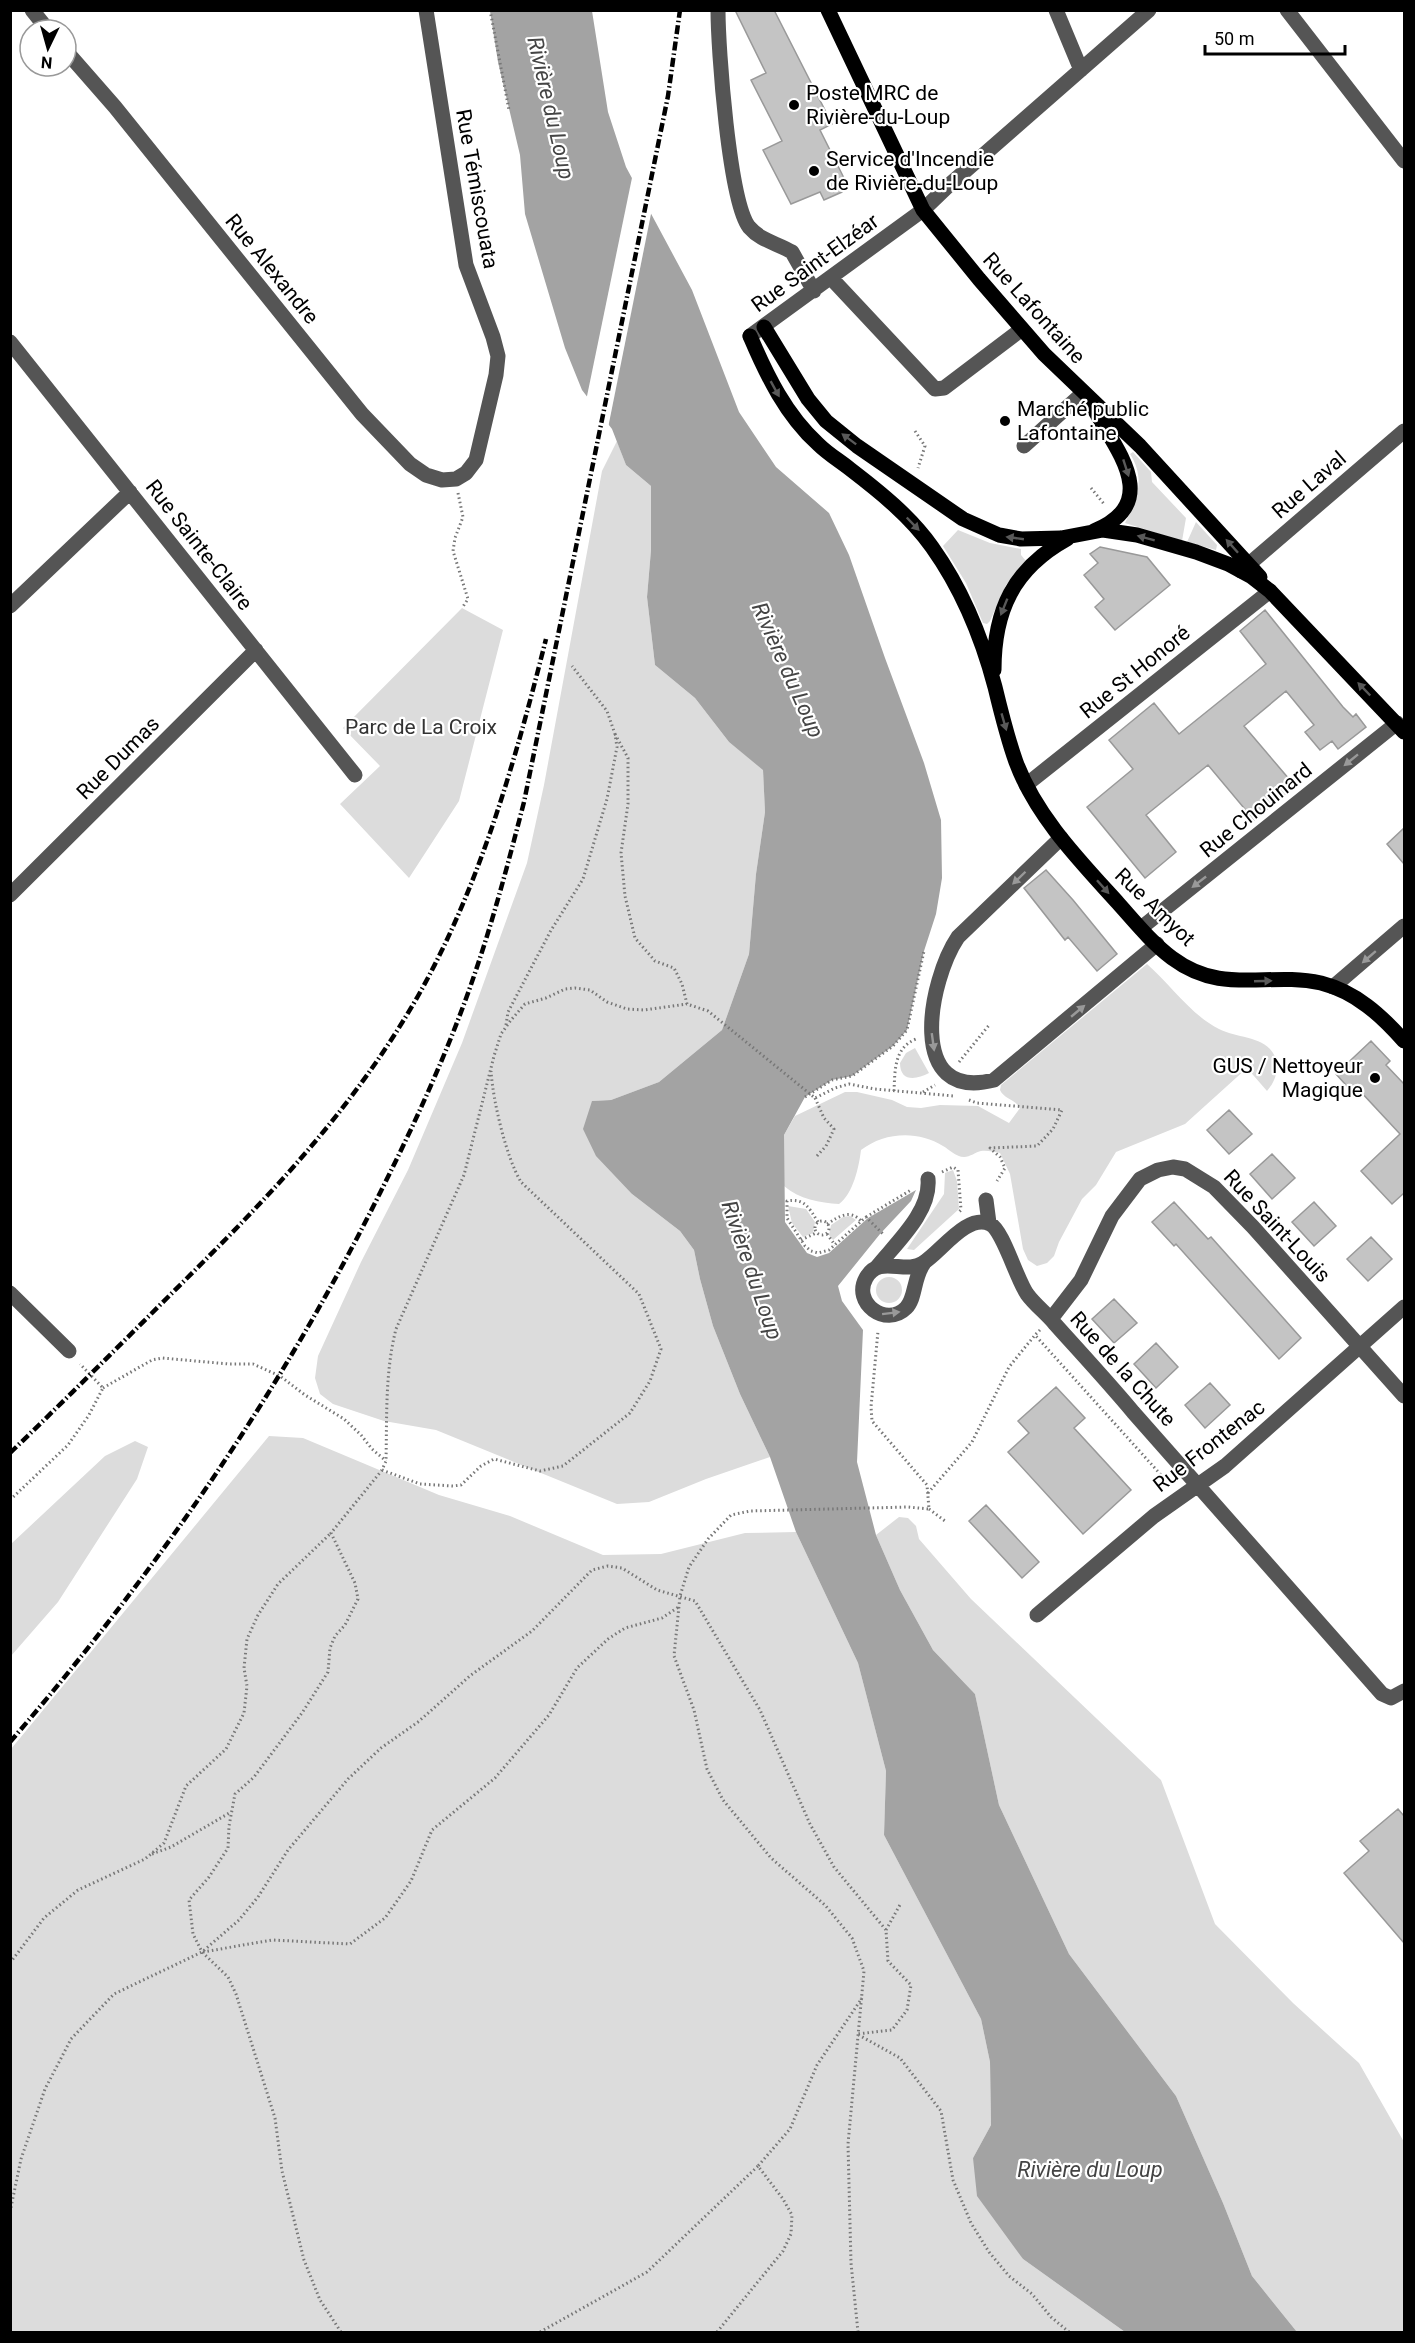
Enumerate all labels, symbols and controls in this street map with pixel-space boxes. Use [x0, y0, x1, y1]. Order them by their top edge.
north arrow [18, 18, 78, 78]
scale bar [1205, 18, 1344, 56]
text: 50 m [1214, 28, 1254, 49]
water label: Rivière du Loup [522, 34, 580, 182]
text: N [40, 52, 53, 72]
place label: Poste MRC de Rivière-du-Loup [806, 81, 950, 129]
marker: Poste MRC de Rivière-du-Loup [787, 98, 801, 112]
street label: Rue Témiscouata [451, 107, 503, 271]
place label: Service d'Incendie de Rivière-du-Loup [826, 147, 998, 195]
marker: Service d'Incendie de Rivière-du-Loup [807, 164, 821, 178]
street label: Rue Alexandre [220, 209, 324, 329]
street label: Rue Saint-Elzéar [747, 209, 883, 317]
street label: Rue Lafontaine [978, 248, 1090, 368]
one-way arrow [770, 381, 780, 398]
place label: Marché public Lafontaine [1017, 397, 1149, 445]
marker: Marché public Lafontaine [998, 414, 1012, 428]
one-way arrow [842, 434, 857, 446]
street label: Rue Laval [1267, 446, 1351, 524]
one-way arrow [1122, 459, 1132, 477]
street label: Rue Sainte-Claire [141, 475, 257, 615]
one-way arrow [906, 517, 920, 532]
one-way arrow [1006, 533, 1025, 542]
one-way arrow [1137, 533, 1155, 542]
one-way arrow [1226, 539, 1239, 554]
water label: Rivière du Loup [747, 598, 829, 742]
one-way arrow [999, 598, 1008, 616]
street label: Rue St Honoré [1075, 621, 1195, 723]
one-way arrow [1357, 682, 1371, 697]
street label: Rue Dumas [72, 712, 164, 804]
one-way arrow [1000, 713, 1009, 731]
park label: Parc de La Croix [345, 715, 497, 739]
one-way arrow [1344, 753, 1359, 766]
street label: Rue Chouinard [1195, 758, 1317, 862]
street label: Rue Amyot [1110, 863, 1200, 951]
one-way arrow [1012, 871, 1026, 885]
one-way arrow [1192, 876, 1207, 888]
one-way arrow [1096, 879, 1109, 894]
one-way arrow [1361, 950, 1377, 963]
one-way arrow [1254, 976, 1273, 986]
one-way arrow [1070, 1005, 1085, 1018]
one-way arrow [928, 1033, 937, 1052]
place label: GUS / Nettoyeur Magique [1212, 1054, 1363, 1102]
marker: GUS / Nettoyeur Magique [1368, 1071, 1382, 1085]
street label: Rue Saint-Louis [1219, 1165, 1335, 1287]
water label: Rivière du Loup [716, 1197, 788, 1343]
street label: Rue de la Chute [1065, 1307, 1181, 1431]
one-way arrow [882, 1308, 901, 1318]
street label: Rue Frontenac [1149, 1395, 1269, 1497]
water label: Rivière du Loup [1017, 2157, 1163, 2182]

